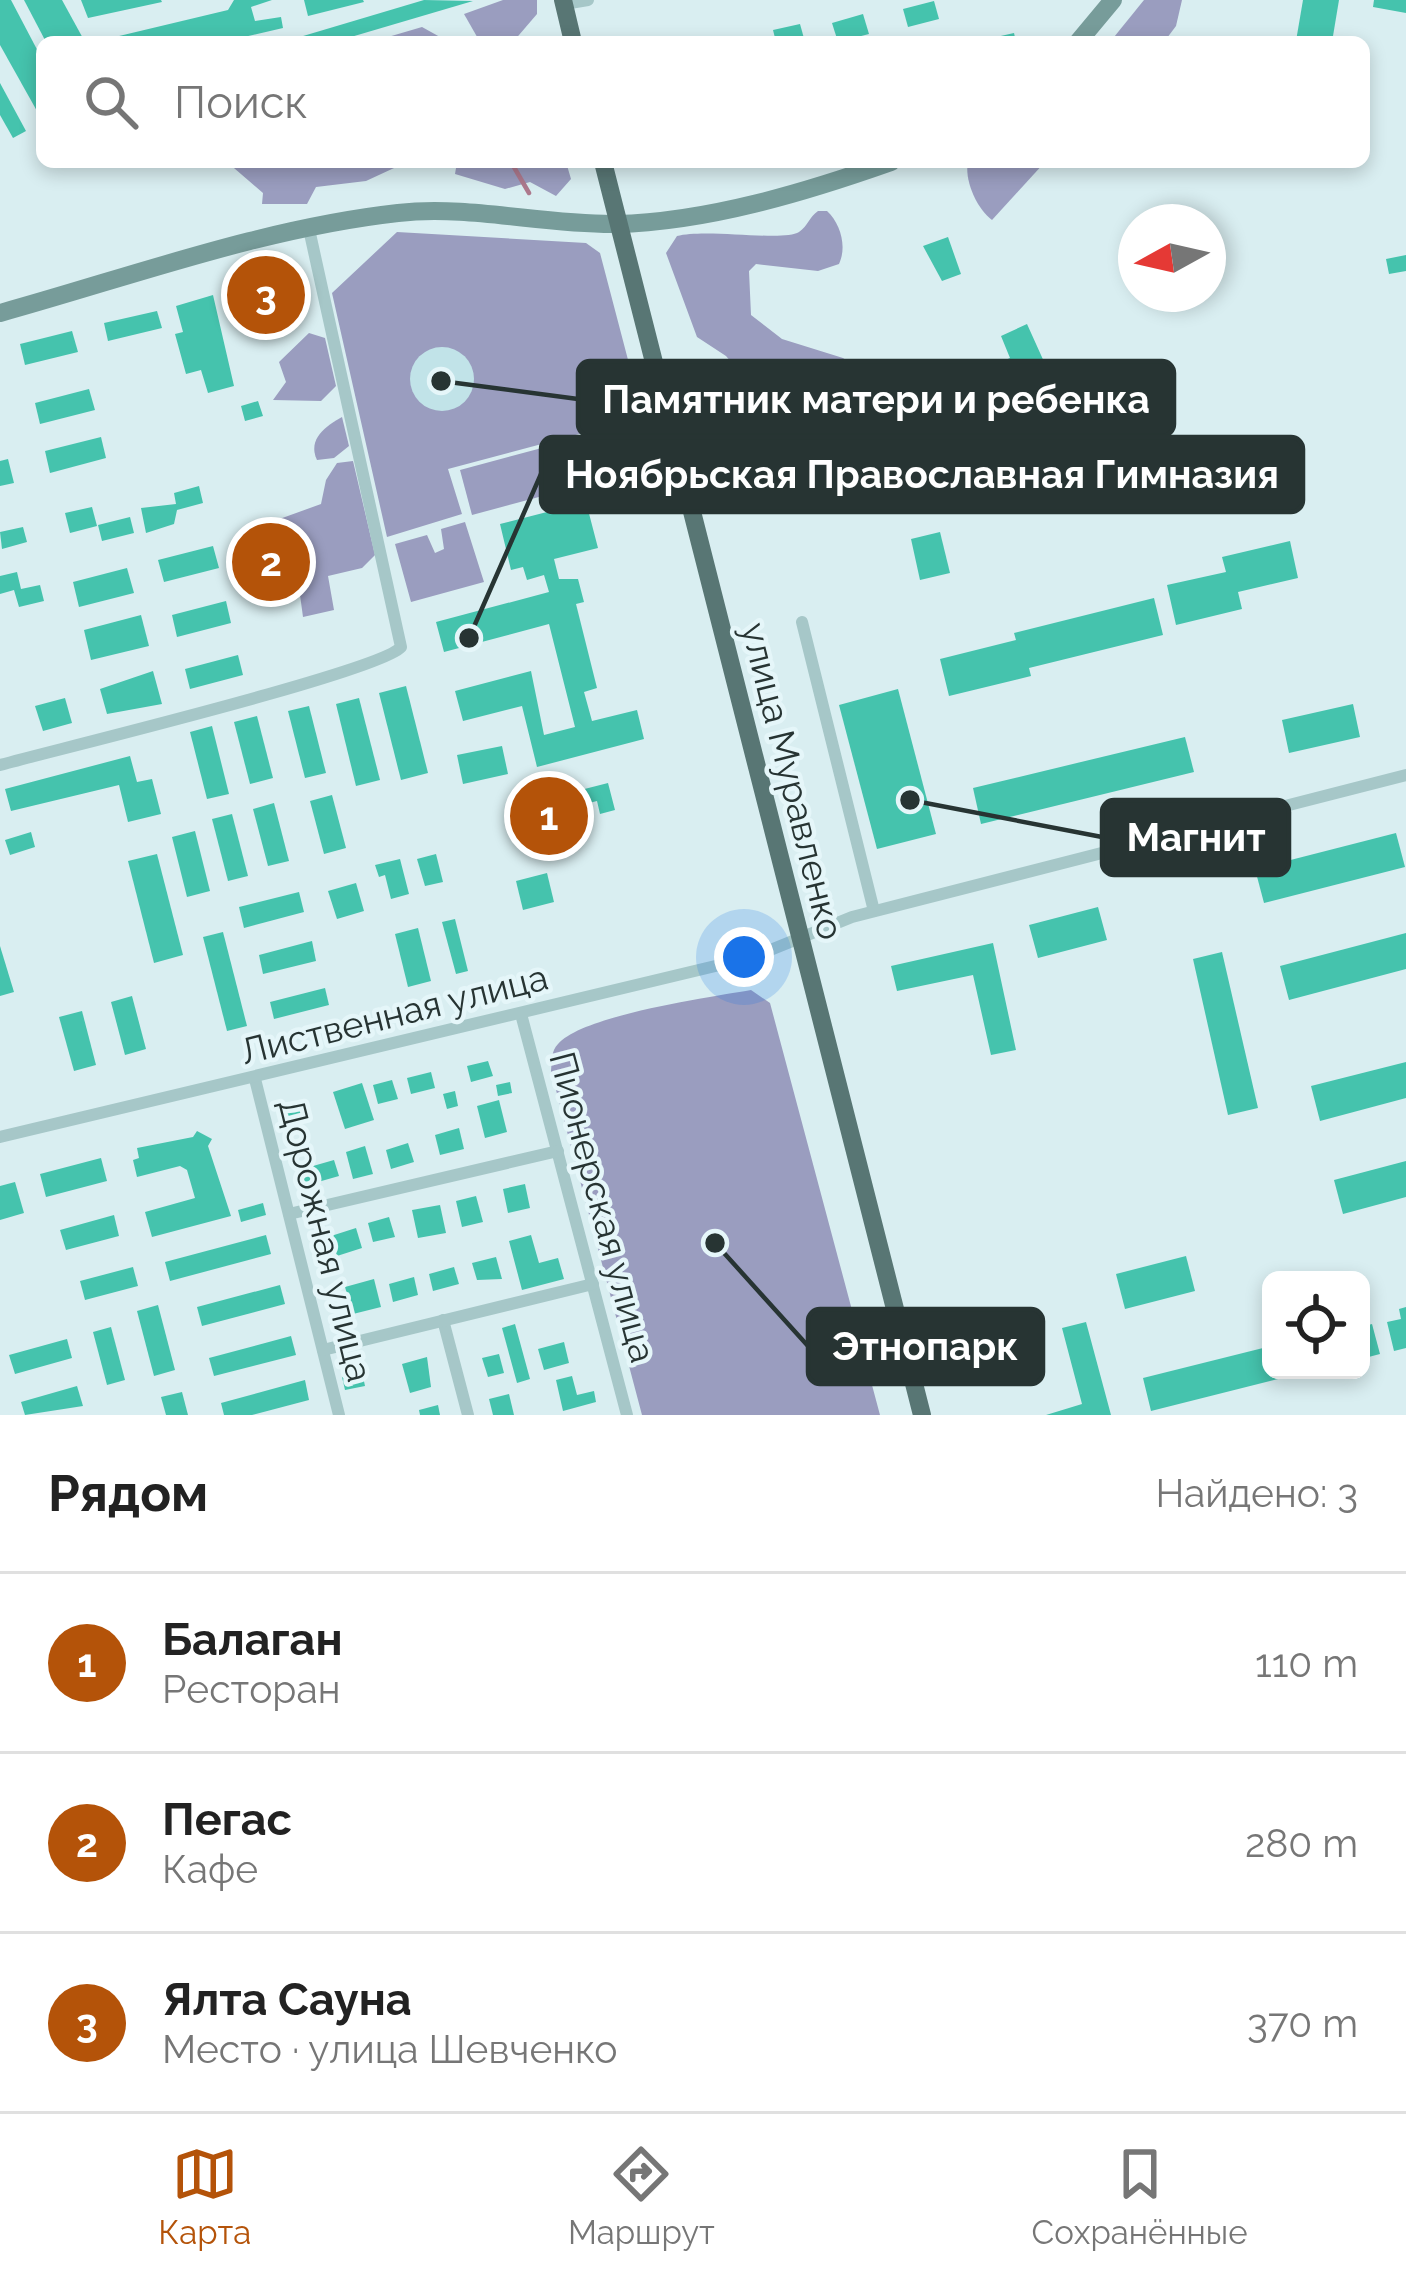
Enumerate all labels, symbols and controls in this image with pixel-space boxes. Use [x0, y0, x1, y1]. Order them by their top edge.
search box [36, 36, 1370, 168]
icon: search [78, 69, 144, 135]
text: Поиск [174, 76, 308, 129]
north arrow [1118, 204, 1226, 312]
pin: 3 [227, 250, 305, 340]
callout: Памятник матери и ребенка [578, 361, 1174, 436]
text: Памятник матери и ребенка [602, 376, 1150, 422]
callout: Ноябрьская Православная Гимназия [541, 437, 1303, 512]
text: Ноябрьская Православная Гимназия [565, 451, 1279, 497]
pin: 2 [232, 517, 310, 607]
street label: улица Муравленко [733, 618, 853, 944]
pin: 1 [510, 771, 588, 861]
callout: Магнит [1102, 800, 1289, 875]
text: Магнит [1126, 814, 1266, 860]
your location [714, 927, 774, 987]
street label: Лиственная улица [236, 956, 552, 1072]
street label: Пионерская улица [541, 1047, 665, 1367]
street label: Дорожная улица [271, 1094, 381, 1386]
map controls [1262, 1271, 1370, 1379]
button: locate [1262, 1271, 1370, 1379]
callout: Этнопарк [808, 1309, 1043, 1384]
text: Этнопарк [832, 1323, 1018, 1369]
text: Рядом [48, 1463, 208, 1523]
text: Найдено: 3 [1155, 1470, 1358, 1516]
text: Балаган [162, 1613, 343, 1666]
text: 1 [77, 1640, 97, 1686]
text: 110 m [1255, 1640, 1358, 1686]
text: Ресторан [162, 1666, 340, 1712]
text: Пегас [162, 1793, 292, 1846]
text: 2 [76, 1820, 98, 1866]
text: 280 m [1245, 1820, 1358, 1866]
text: Кафе [162, 1846, 258, 1892]
text: Ялта Сауна [162, 1973, 412, 2026]
text: 3 [76, 2000, 98, 2046]
text: 370 m [1247, 2000, 1358, 2046]
text: Место · улица Шевченко [162, 2026, 617, 2072]
tab: Карта [158, 2141, 251, 2252]
tab: Маршрут [568, 2141, 715, 2252]
tab: Сохранённые [1032, 2141, 1248, 2252]

